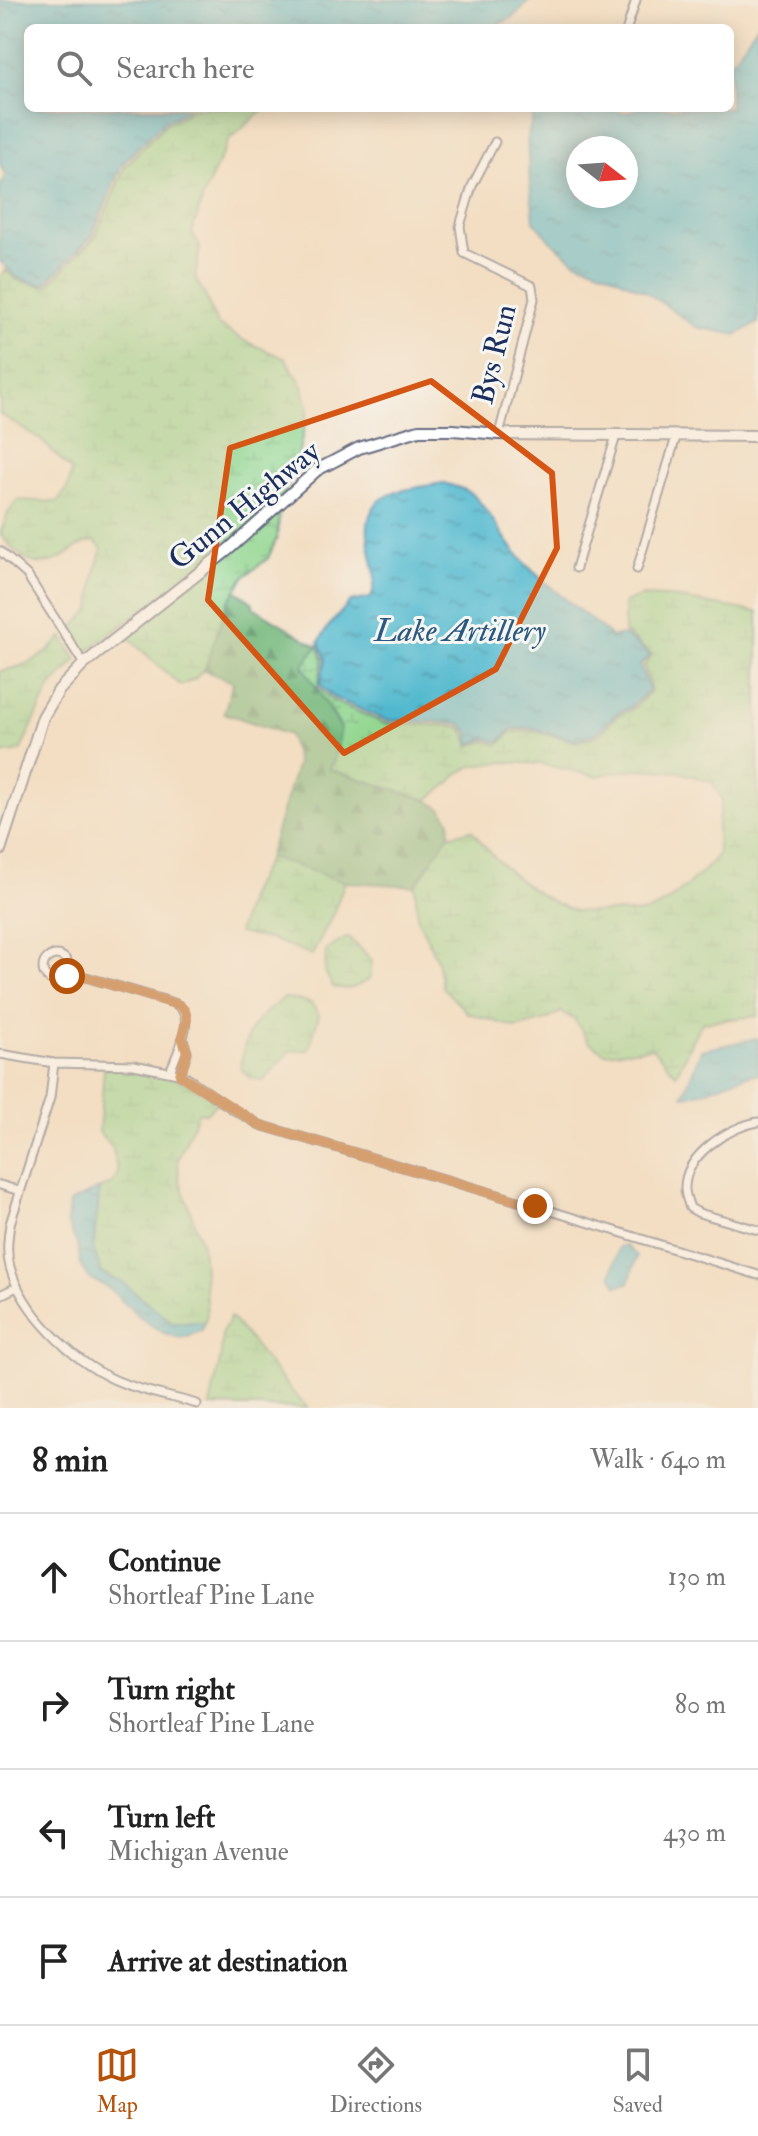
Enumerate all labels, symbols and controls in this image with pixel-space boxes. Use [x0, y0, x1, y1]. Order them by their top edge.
search box [24, 24, 734, 112]
icon: search [52, 46, 96, 90]
text: Search here [116, 50, 255, 87]
north arrow [566, 136, 638, 208]
street label: Bys Run [464, 300, 525, 408]
street label: Gunn Highway [161, 433, 328, 578]
water label: Lake Artillery [372, 611, 546, 651]
route start [49, 958, 85, 994]
route end [517, 1188, 553, 1224]
text: 8 min [32, 1439, 108, 1482]
text: Walk · 640 m [590, 1444, 726, 1476]
text: Continue [108, 1543, 221, 1580]
icon: ahead [32, 1555, 76, 1599]
text: 130 m [668, 1561, 726, 1593]
text: Shortleaf Pine Lane [108, 1580, 314, 1612]
text: Turn right [108, 1671, 235, 1708]
icon: right [32, 1683, 76, 1727]
text: 80 m [675, 1689, 726, 1721]
text: Shortleaf Pine Lane [108, 1708, 314, 1740]
text: Turn left [108, 1799, 215, 1836]
icon: left [32, 1811, 76, 1855]
text: 430 m [663, 1817, 726, 1849]
text: Michigan Avenue [108, 1836, 289, 1868]
icon: arrive [32, 1939, 76, 1983]
text: Arrive at destination [108, 1943, 348, 1980]
tab: Map [95, 2043, 139, 2119]
tab: Directions [330, 2043, 422, 2119]
tab: Saved [613, 2043, 663, 2119]

